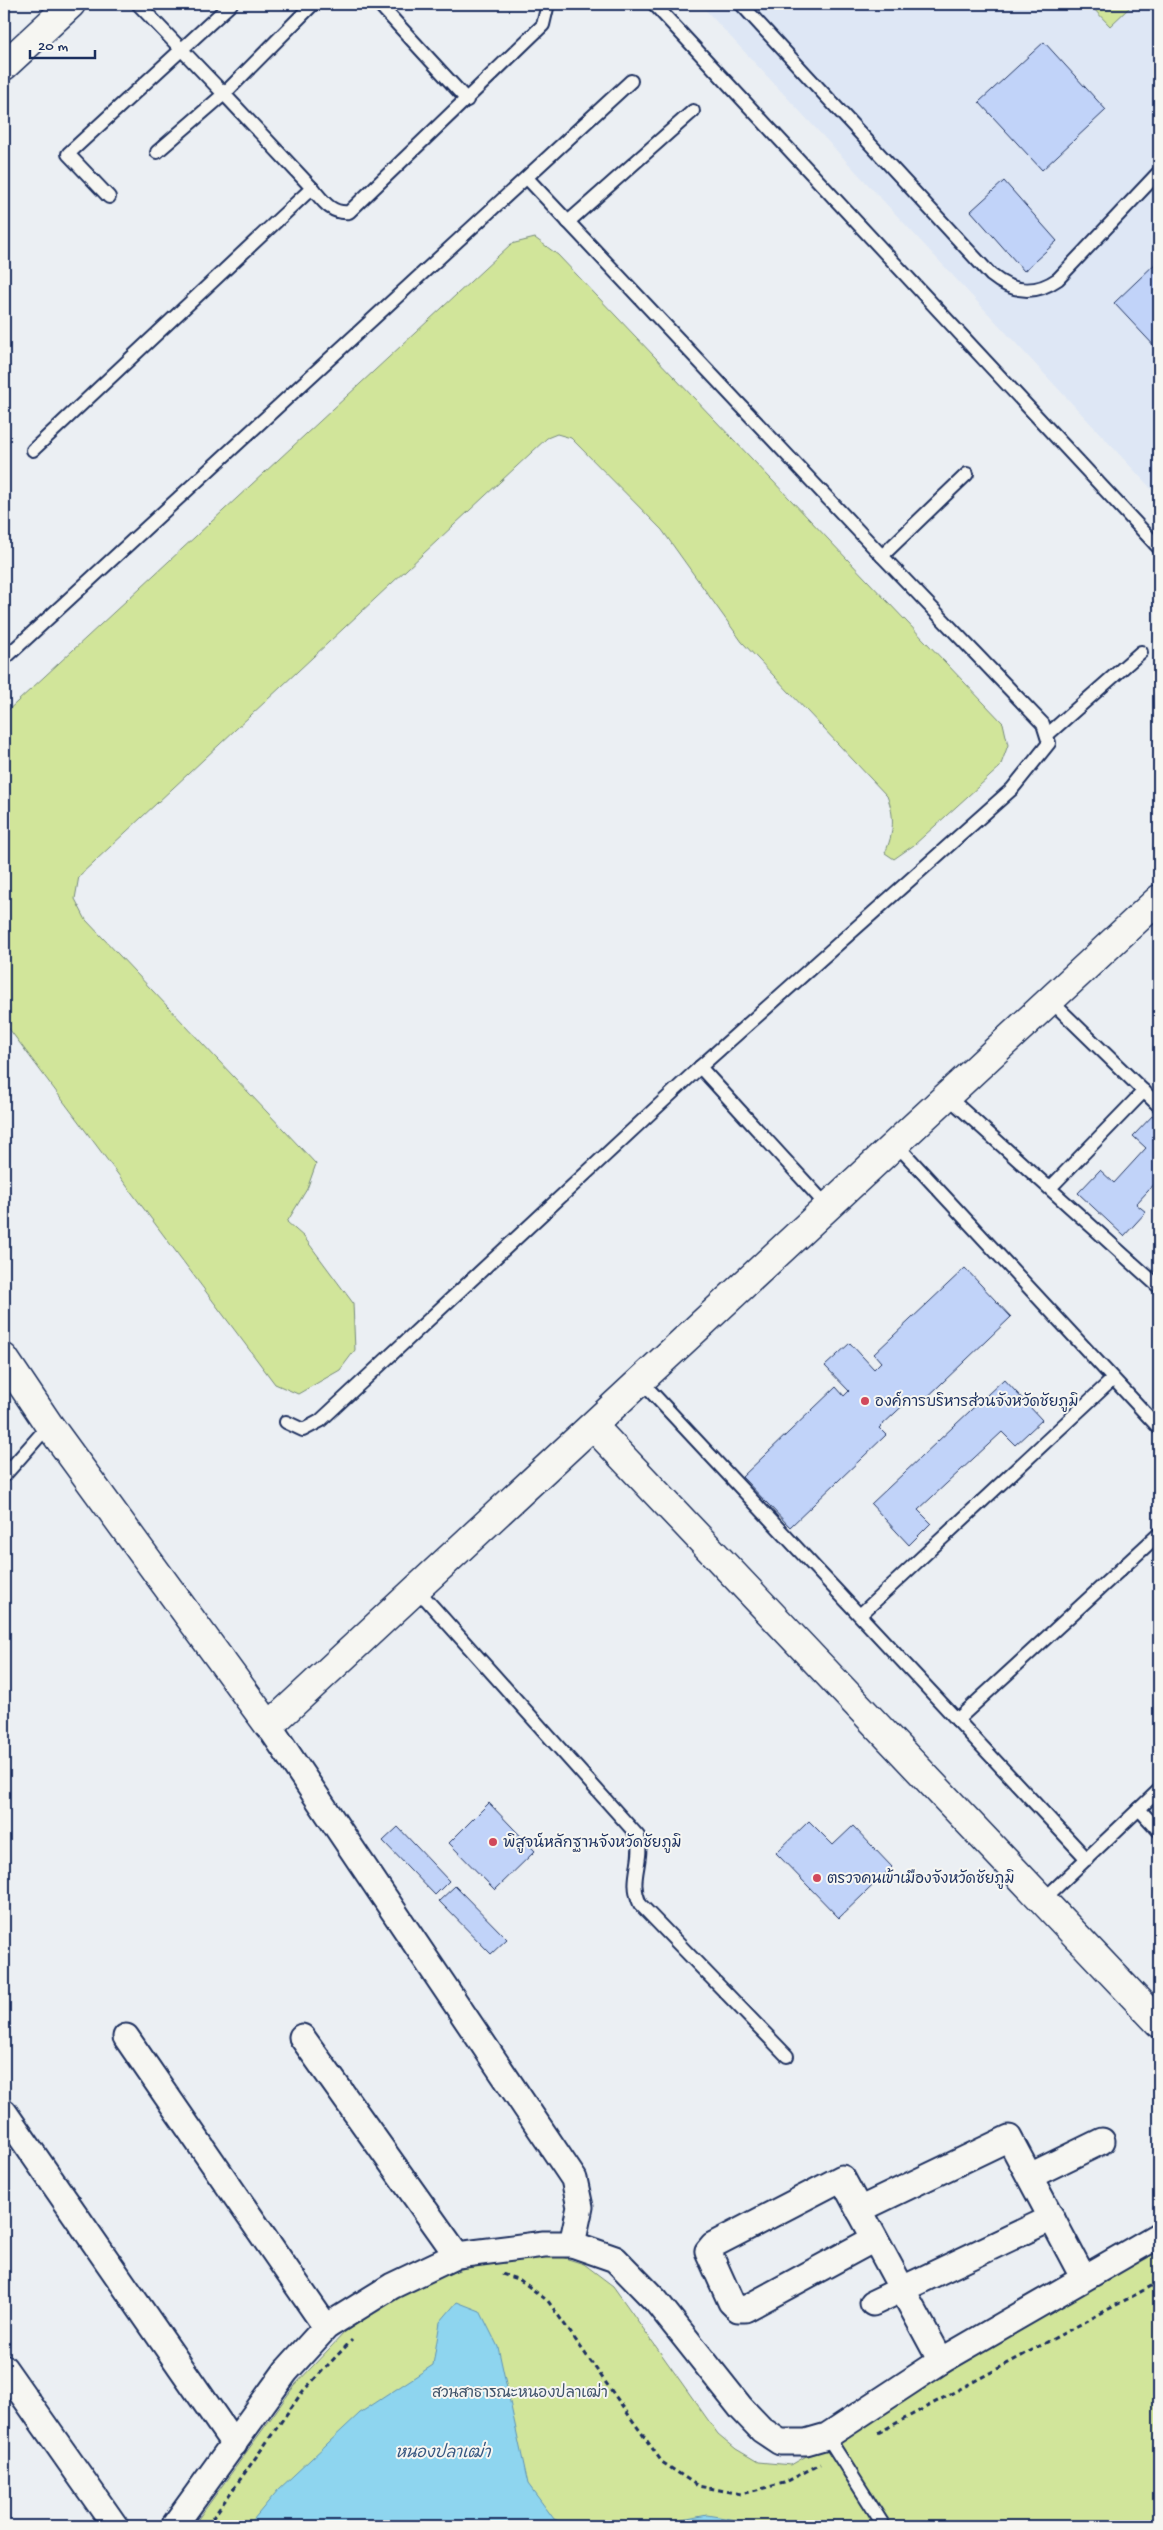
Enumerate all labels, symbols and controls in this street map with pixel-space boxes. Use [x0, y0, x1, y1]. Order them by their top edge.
scale bar [30, 28, 95, 60]
text: 20 m [38, 38, 68, 56]
place label: องค์การบริหารส่วนจังหวัดชัยภูมิ [875, 1391, 1078, 1412]
marker: องค์การบริหารส่วนจังหวัดชัยภูมิ [859, 1395, 871, 1407]
place label: พิสูจน์หลักฐานจังหวัดชัยภูมิ [503, 1832, 681, 1853]
marker: พิสูจน์หลักฐานจังหวัดชัยภูมิ [487, 1836, 499, 1848]
place label: ตรวจคนเข้าเมืองจังหวัดชัยภูมิ [827, 1868, 1014, 1889]
marker: ตรวจคนเข้าเมืองจังหวัดชัยภูมิ [811, 1872, 823, 1884]
park label: สวนสาธารณะหนองปลาเฒ่า [432, 2382, 608, 2403]
water label: หนองปลาเฒ่า [396, 2441, 491, 2464]

